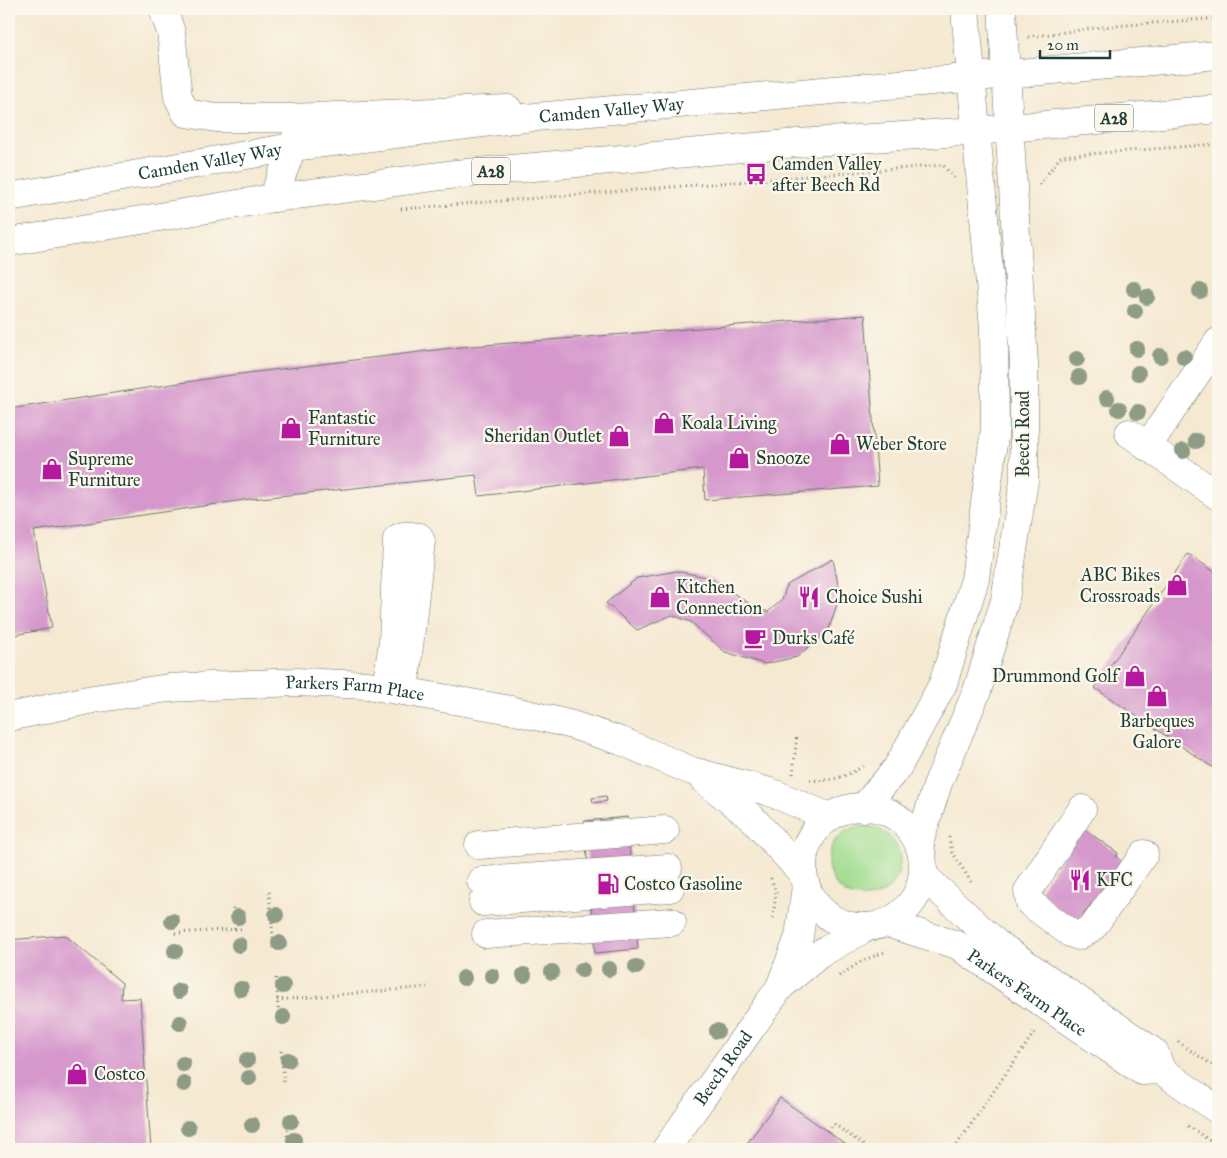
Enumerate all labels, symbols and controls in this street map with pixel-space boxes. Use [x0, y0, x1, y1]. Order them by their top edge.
scale bar [1040, 28, 1110, 60]
text: 20 m [1047, 36, 1079, 54]
street label: Camden Valley Way [538, 93, 685, 128]
road number: A28 [1095, 105, 1133, 132]
street label: Camden Valley Way [136, 138, 284, 185]
place label: Camden Valley after Beech Rd [772, 153, 882, 196]
road number: A28 [472, 158, 510, 185]
bus stop icon: Camden Valley after Beech Rd [743, 161, 769, 187]
street label: Beech Road [1012, 391, 1034, 477]
place label: Fantastic Furniture [308, 407, 381, 450]
shop icon: Koala Living [651, 410, 677, 436]
place label: Koala Living [681, 412, 777, 435]
shop icon: Fantastic Furniture [278, 415, 304, 441]
shop icon: Sheridan Outlet [606, 423, 632, 449]
place label: Sheridan Outlet [484, 425, 603, 447]
shop icon: Weber Store [827, 431, 853, 457]
place label: Weber Store [856, 433, 947, 455]
shop icon: Snooze [726, 445, 752, 471]
place label: Snooze [756, 447, 810, 469]
place label: Supreme Furniture [68, 448, 141, 491]
shop icon: Supreme Furniture [39, 456, 65, 482]
place label: ABC Bikes Crossroads [1080, 564, 1160, 607]
shop icon: ABC Bikes Crossroads [1164, 572, 1190, 598]
place label: Kitchen Connection [676, 576, 762, 619]
shop icon: Kitchen Connection [647, 584, 673, 610]
restaurant icon: Choice Sushi [796, 584, 822, 610]
place label: Choice Sushi [826, 586, 923, 608]
cafe icon: Durks Café [742, 625, 768, 651]
place label: Durks Café [772, 627, 855, 649]
shop icon: Drummond Golf [1122, 663, 1148, 689]
place label: Drummond Golf [992, 665, 1121, 687]
street label: Parkers Farm Place [285, 671, 426, 706]
shop icon: Barbeques Galore [1144, 683, 1170, 709]
place label: Barbeques Galore [1120, 710, 1194, 753]
restaurant icon: KFC [1067, 867, 1093, 893]
place label: KFC [1096, 869, 1133, 891]
fuel station icon: Costco Gasoline [595, 871, 621, 897]
place label: Costco Gasoline [624, 873, 743, 895]
street label: Parkers Farm Place [963, 944, 1091, 1041]
street label: Beech Road [689, 1026, 757, 1110]
shop icon: Costco [64, 1061, 90, 1087]
place label: Costco [94, 1063, 145, 1085]

